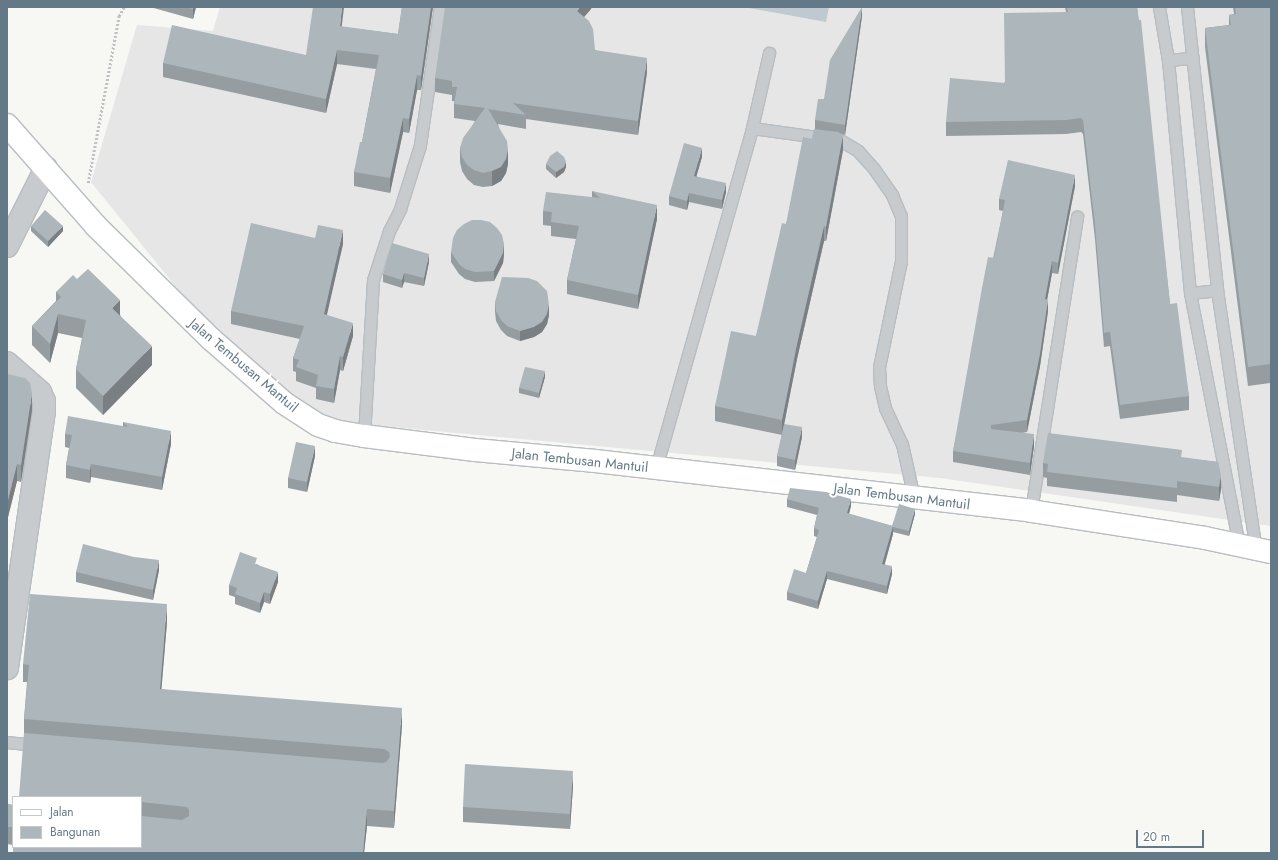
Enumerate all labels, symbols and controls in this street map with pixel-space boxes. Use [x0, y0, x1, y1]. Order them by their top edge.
street label: Jalan Tembusan Mantuil [186, 315, 302, 415]
street label: Jalan Tembusan Mantuil [511, 444, 649, 476]
street label: Jalan Tembusan Mantuil [833, 479, 971, 513]
legend [12, 796, 142, 848]
text: Jalan [50, 803, 73, 821]
scale bar [1138, 822, 1206, 848]
text: Bangunan [50, 823, 100, 841]
text: 20 m [1143, 828, 1170, 846]

